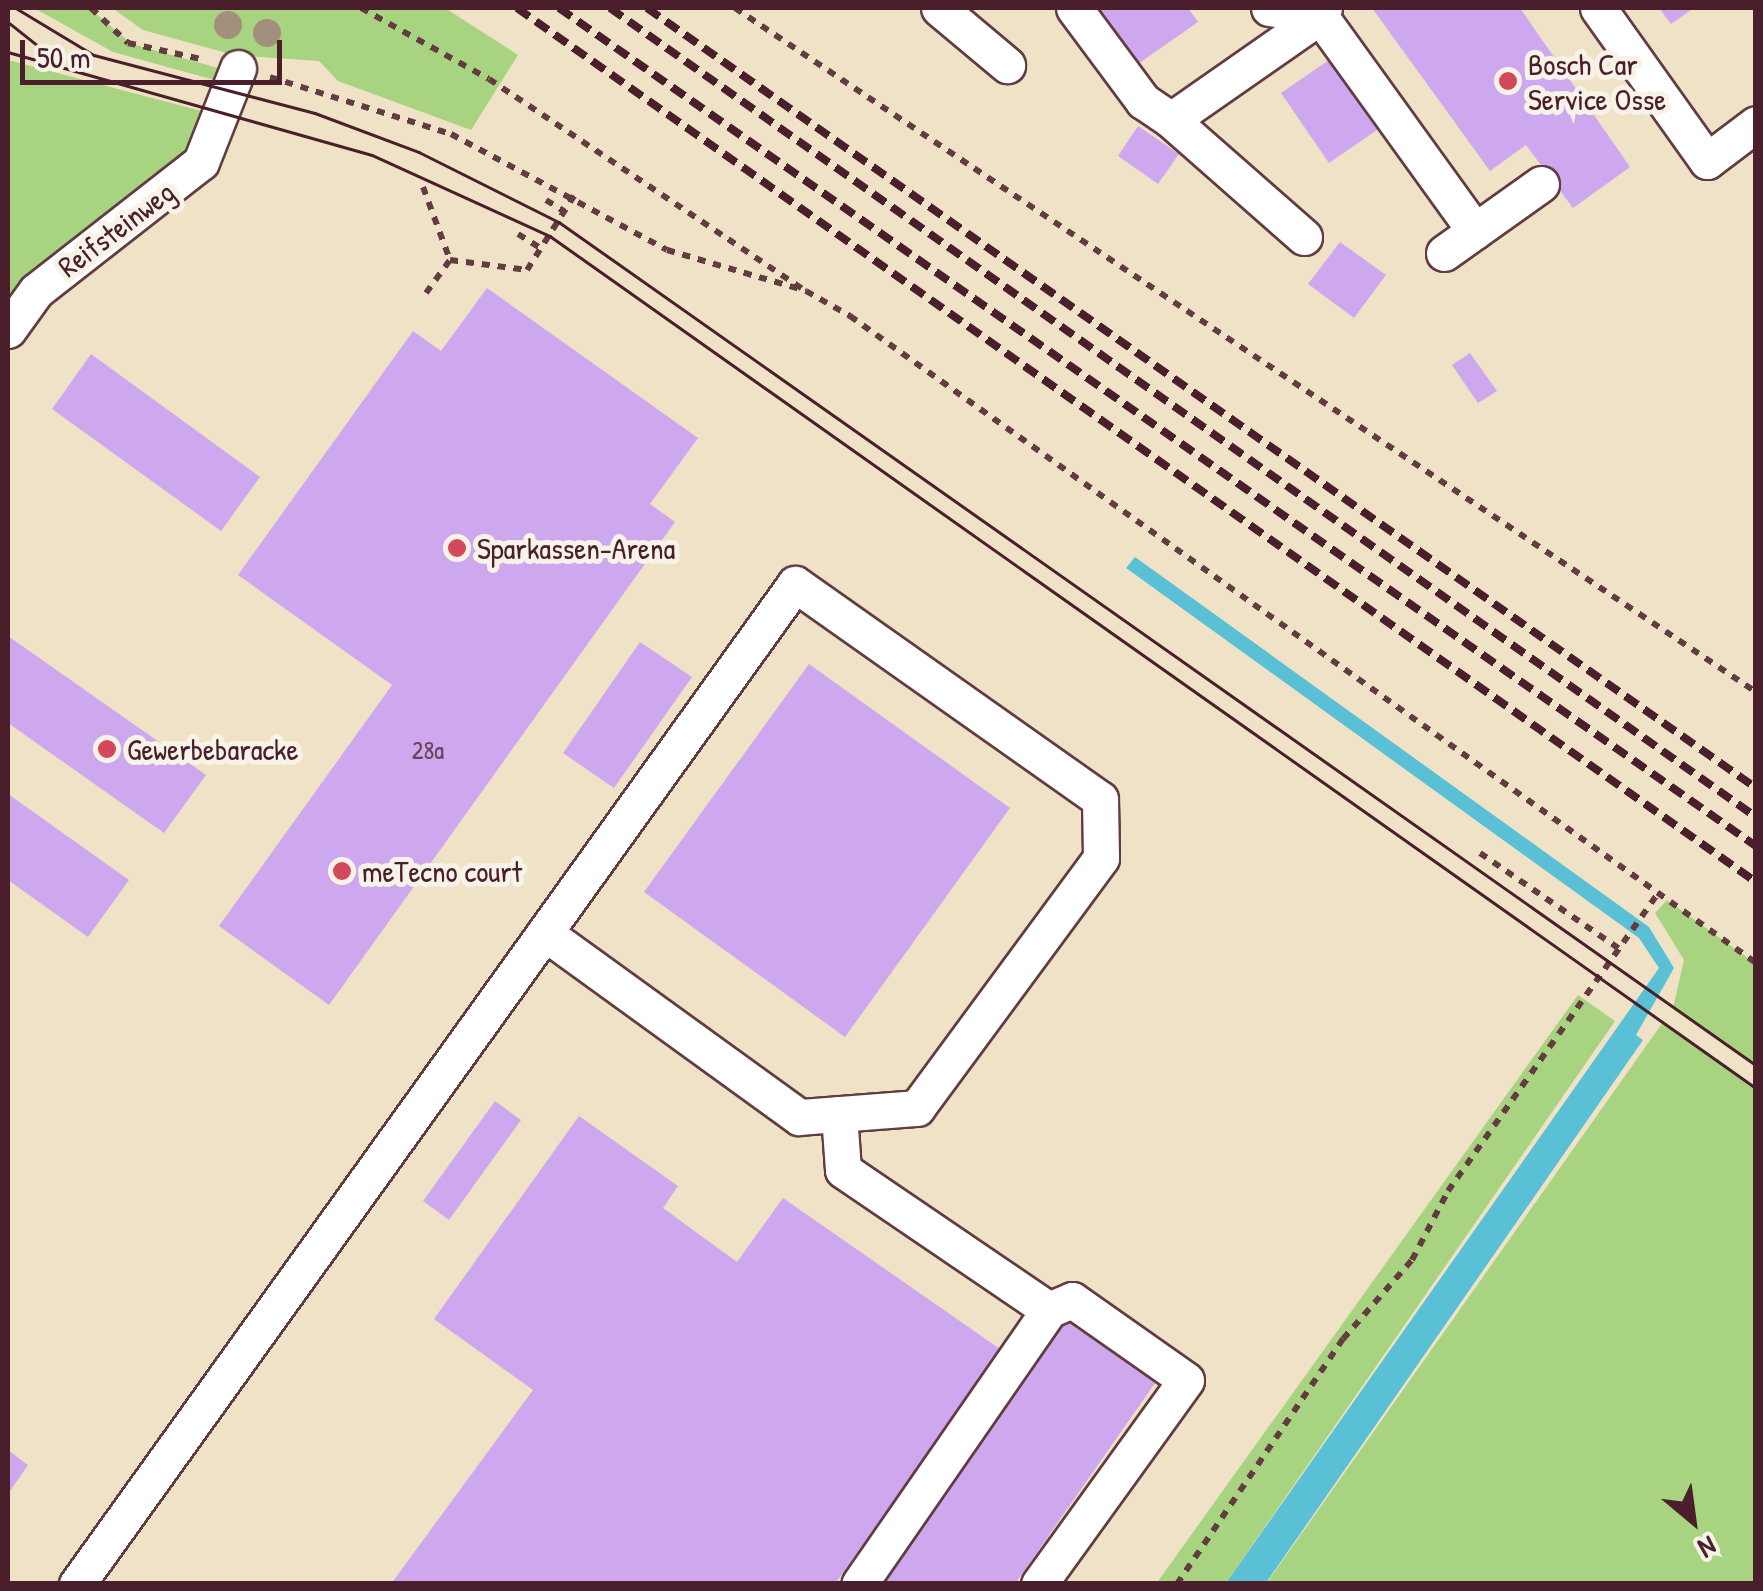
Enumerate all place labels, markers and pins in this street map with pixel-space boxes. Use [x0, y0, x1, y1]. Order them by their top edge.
place label: Bosch Car Service Osse [1528, 46, 1666, 116]
marker: Bosch Car Service Osse [1497, 70, 1519, 92]
place label: Sparkassen-Arena [477, 530, 675, 566]
marker: Sparkassen-Arena [446, 537, 468, 559]
place label: Gewerbebaracke [127, 731, 298, 767]
marker: Gewerbebaracke [96, 738, 118, 760]
place label: meTecno court [362, 853, 522, 889]
marker: meTecno court [331, 860, 353, 882]

